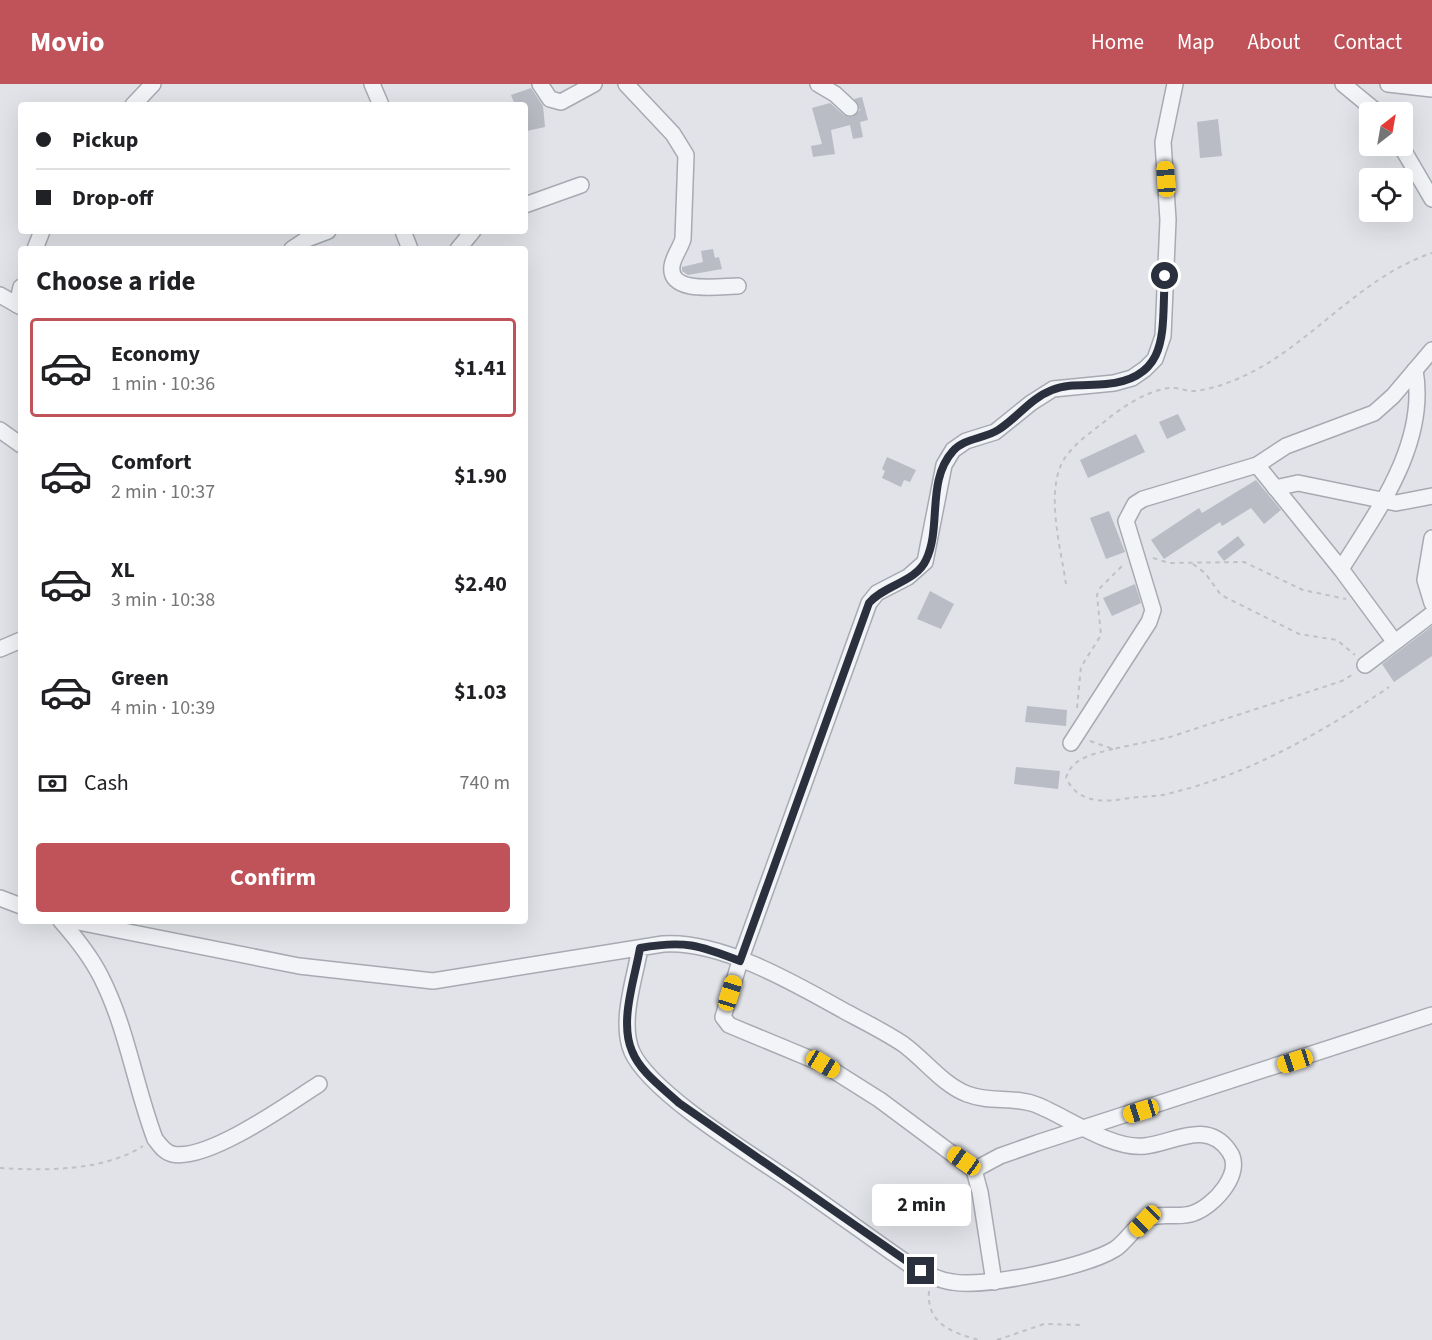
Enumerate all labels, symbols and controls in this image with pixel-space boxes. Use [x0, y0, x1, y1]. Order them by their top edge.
text: Movio [30, 22, 105, 62]
text: Home [1091, 27, 1144, 57]
text: Map [1177, 27, 1215, 57]
text: About [1248, 27, 1300, 57]
text: Contact [1333, 27, 1402, 57]
north arrow [1359, 102, 1413, 156]
map controls [1359, 102, 1413, 222]
text: Pickup [72, 124, 138, 156]
car [1156, 160, 1176, 198]
button: locate [1359, 168, 1413, 222]
text: Drop-off [72, 182, 153, 214]
text: Choose a ride [36, 262, 196, 301]
route start [1151, 262, 1178, 289]
text: Economy [111, 338, 200, 370]
icon: car [39, 341, 93, 395]
text: $1.41 [454, 352, 507, 384]
text: 1 min · 10:36 [111, 370, 215, 398]
text: Comfort [111, 446, 192, 478]
icon: car [39, 449, 93, 503]
text: $1.90 [454, 460, 507, 492]
text: 2 min · 10:37 [111, 478, 215, 506]
text: XL [111, 554, 135, 586]
icon: car [39, 557, 93, 611]
text: $2.40 [454, 568, 507, 600]
text: 3 min · 10:38 [111, 586, 215, 614]
text: Green [111, 662, 169, 694]
icon: car [39, 665, 93, 719]
text: $1.03 [454, 676, 507, 708]
text: 4 min · 10:39 [111, 694, 215, 722]
icon: cash [36, 767, 69, 800]
text: Cash [84, 767, 129, 799]
text: 740 m [460, 769, 510, 797]
button: Confirm [36, 843, 510, 912]
car [716, 973, 744, 1013]
car [803, 1047, 843, 1081]
car [1275, 1047, 1315, 1075]
car [1121, 1097, 1161, 1125]
car [944, 1143, 984, 1179]
callout: 2 min [872, 1184, 970, 1226]
text: 2 min [897, 1191, 946, 1219]
car [1126, 1202, 1164, 1240]
route end [907, 1257, 934, 1284]

